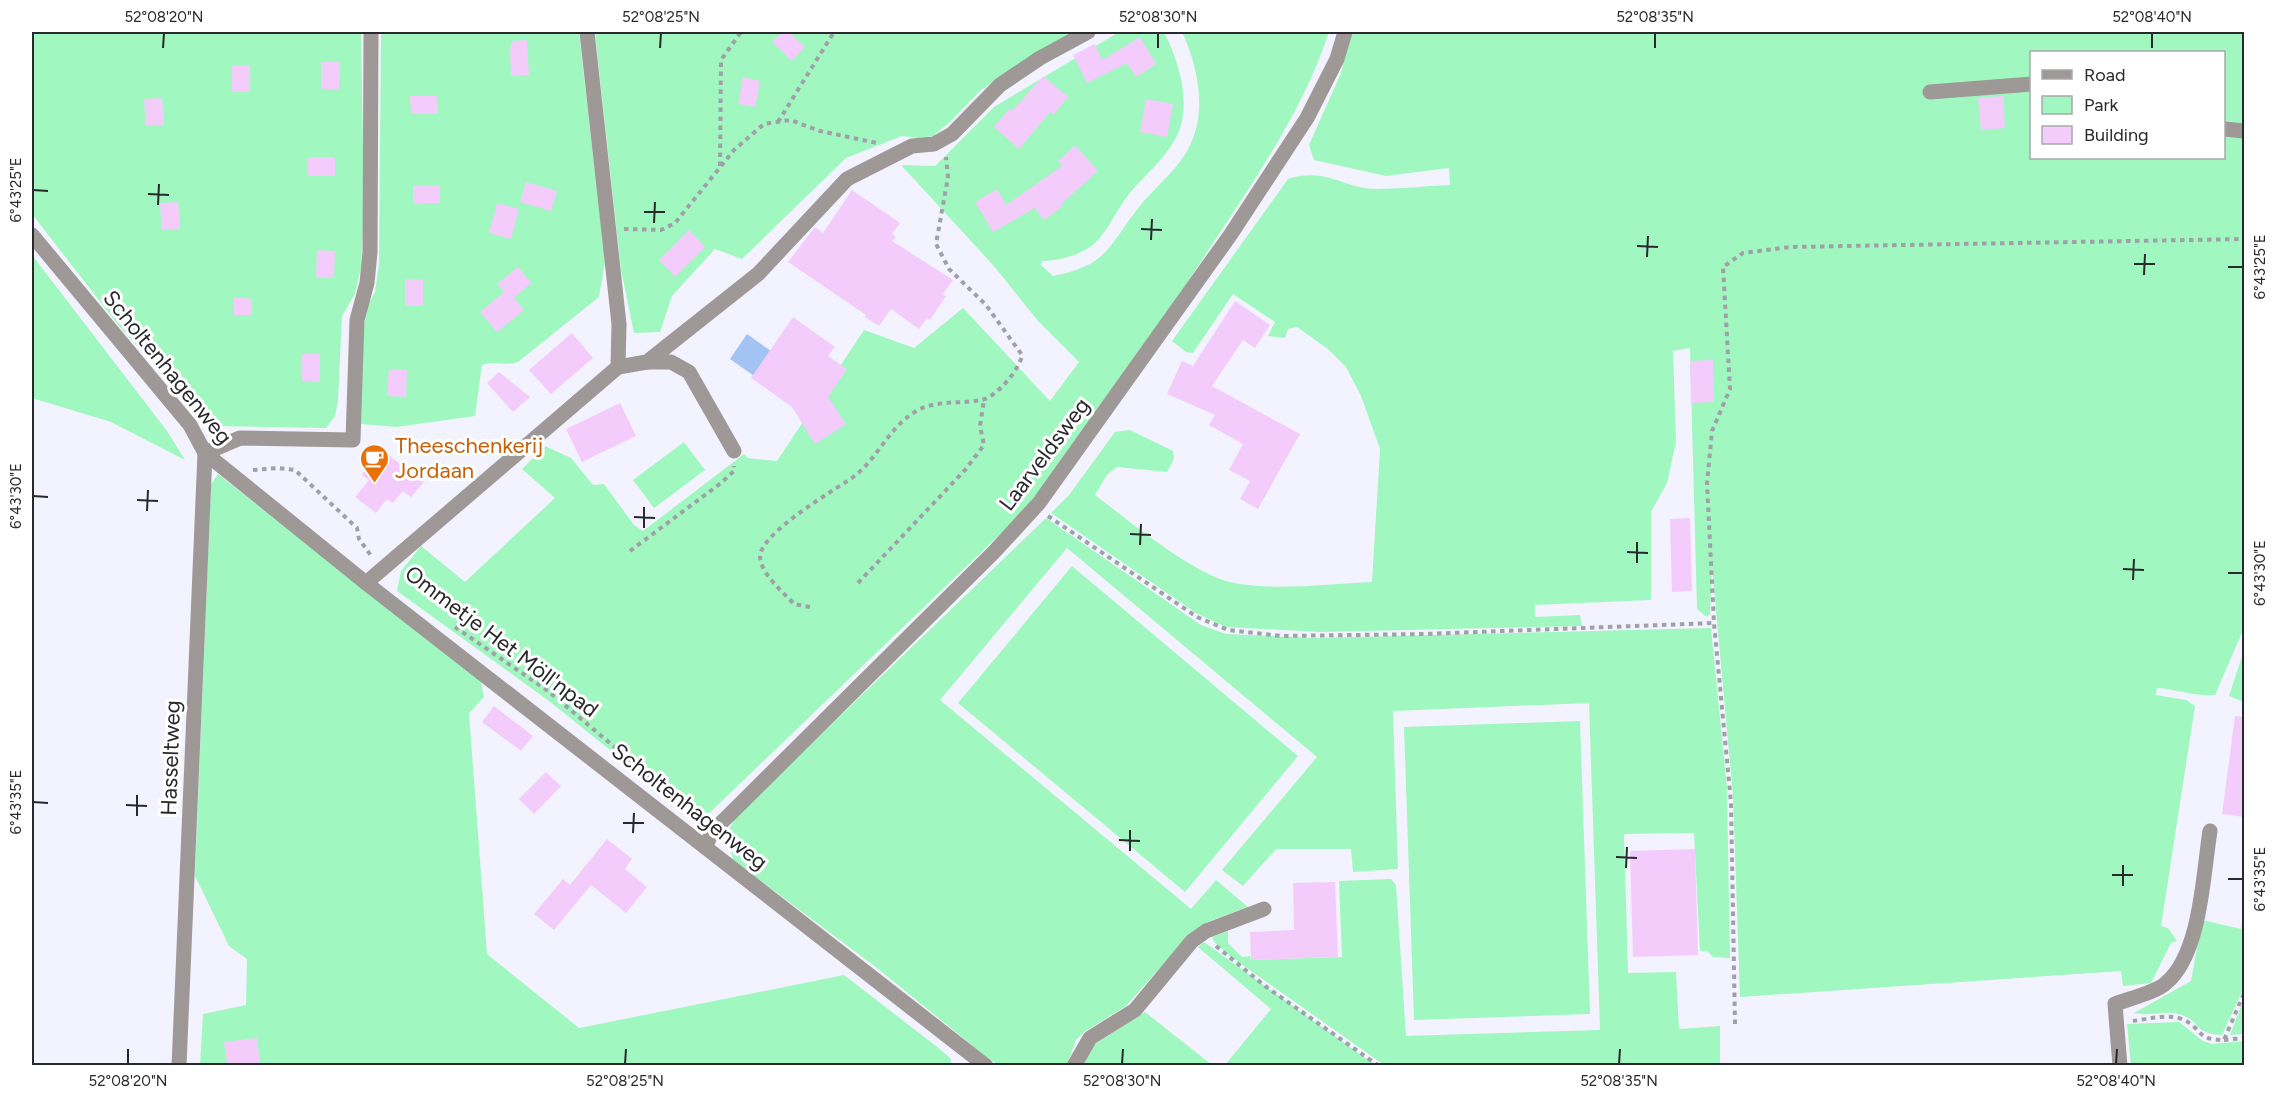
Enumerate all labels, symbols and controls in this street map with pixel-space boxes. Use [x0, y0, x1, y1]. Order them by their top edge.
text: 52°08'20"N [125, 8, 203, 26]
text: 52°08'25"N [622, 8, 700, 26]
text: 52°08'30"N [1119, 8, 1197, 26]
text: 52°08'35"N [1616, 8, 1694, 26]
text: 52°08'40"N [2112, 8, 2192, 26]
legend [2030, 51, 2225, 159]
text: Road [2084, 64, 2125, 86]
text: Park [2084, 94, 2119, 116]
text: Building [2084, 124, 2149, 146]
text: 6°43'25"E [7, 157, 25, 223]
text: 6°43'25"E [2251, 234, 2269, 300]
street label: Scholtenhagenweg [97, 285, 238, 450]
street label: Laarveldsweg [993, 392, 1096, 516]
place label: Theeschenkerij Jordaan [395, 432, 543, 484]
cafe icon: Theeschenkerij Jordaan [358, 442, 390, 484]
text: 6°43'30"E [7, 463, 25, 529]
text: 6°43'30"E [2251, 540, 2269, 606]
street label: Ommetje Het Möll'npad [400, 560, 604, 723]
street label: Hasseltweg [155, 700, 186, 816]
street label: Scholtenhagenweg [606, 737, 773, 876]
text: 6°43'35"E [7, 770, 25, 834]
text: 6°43'35"E [2251, 847, 2269, 911]
text: 52°08'20"N [89, 1072, 167, 1090]
text: 52°08'25"N [586, 1072, 664, 1090]
text: 52°08'30"N [1083, 1072, 1161, 1090]
text: 52°08'35"N [1580, 1072, 1658, 1090]
text: 52°08'40"N [2076, 1072, 2156, 1090]

